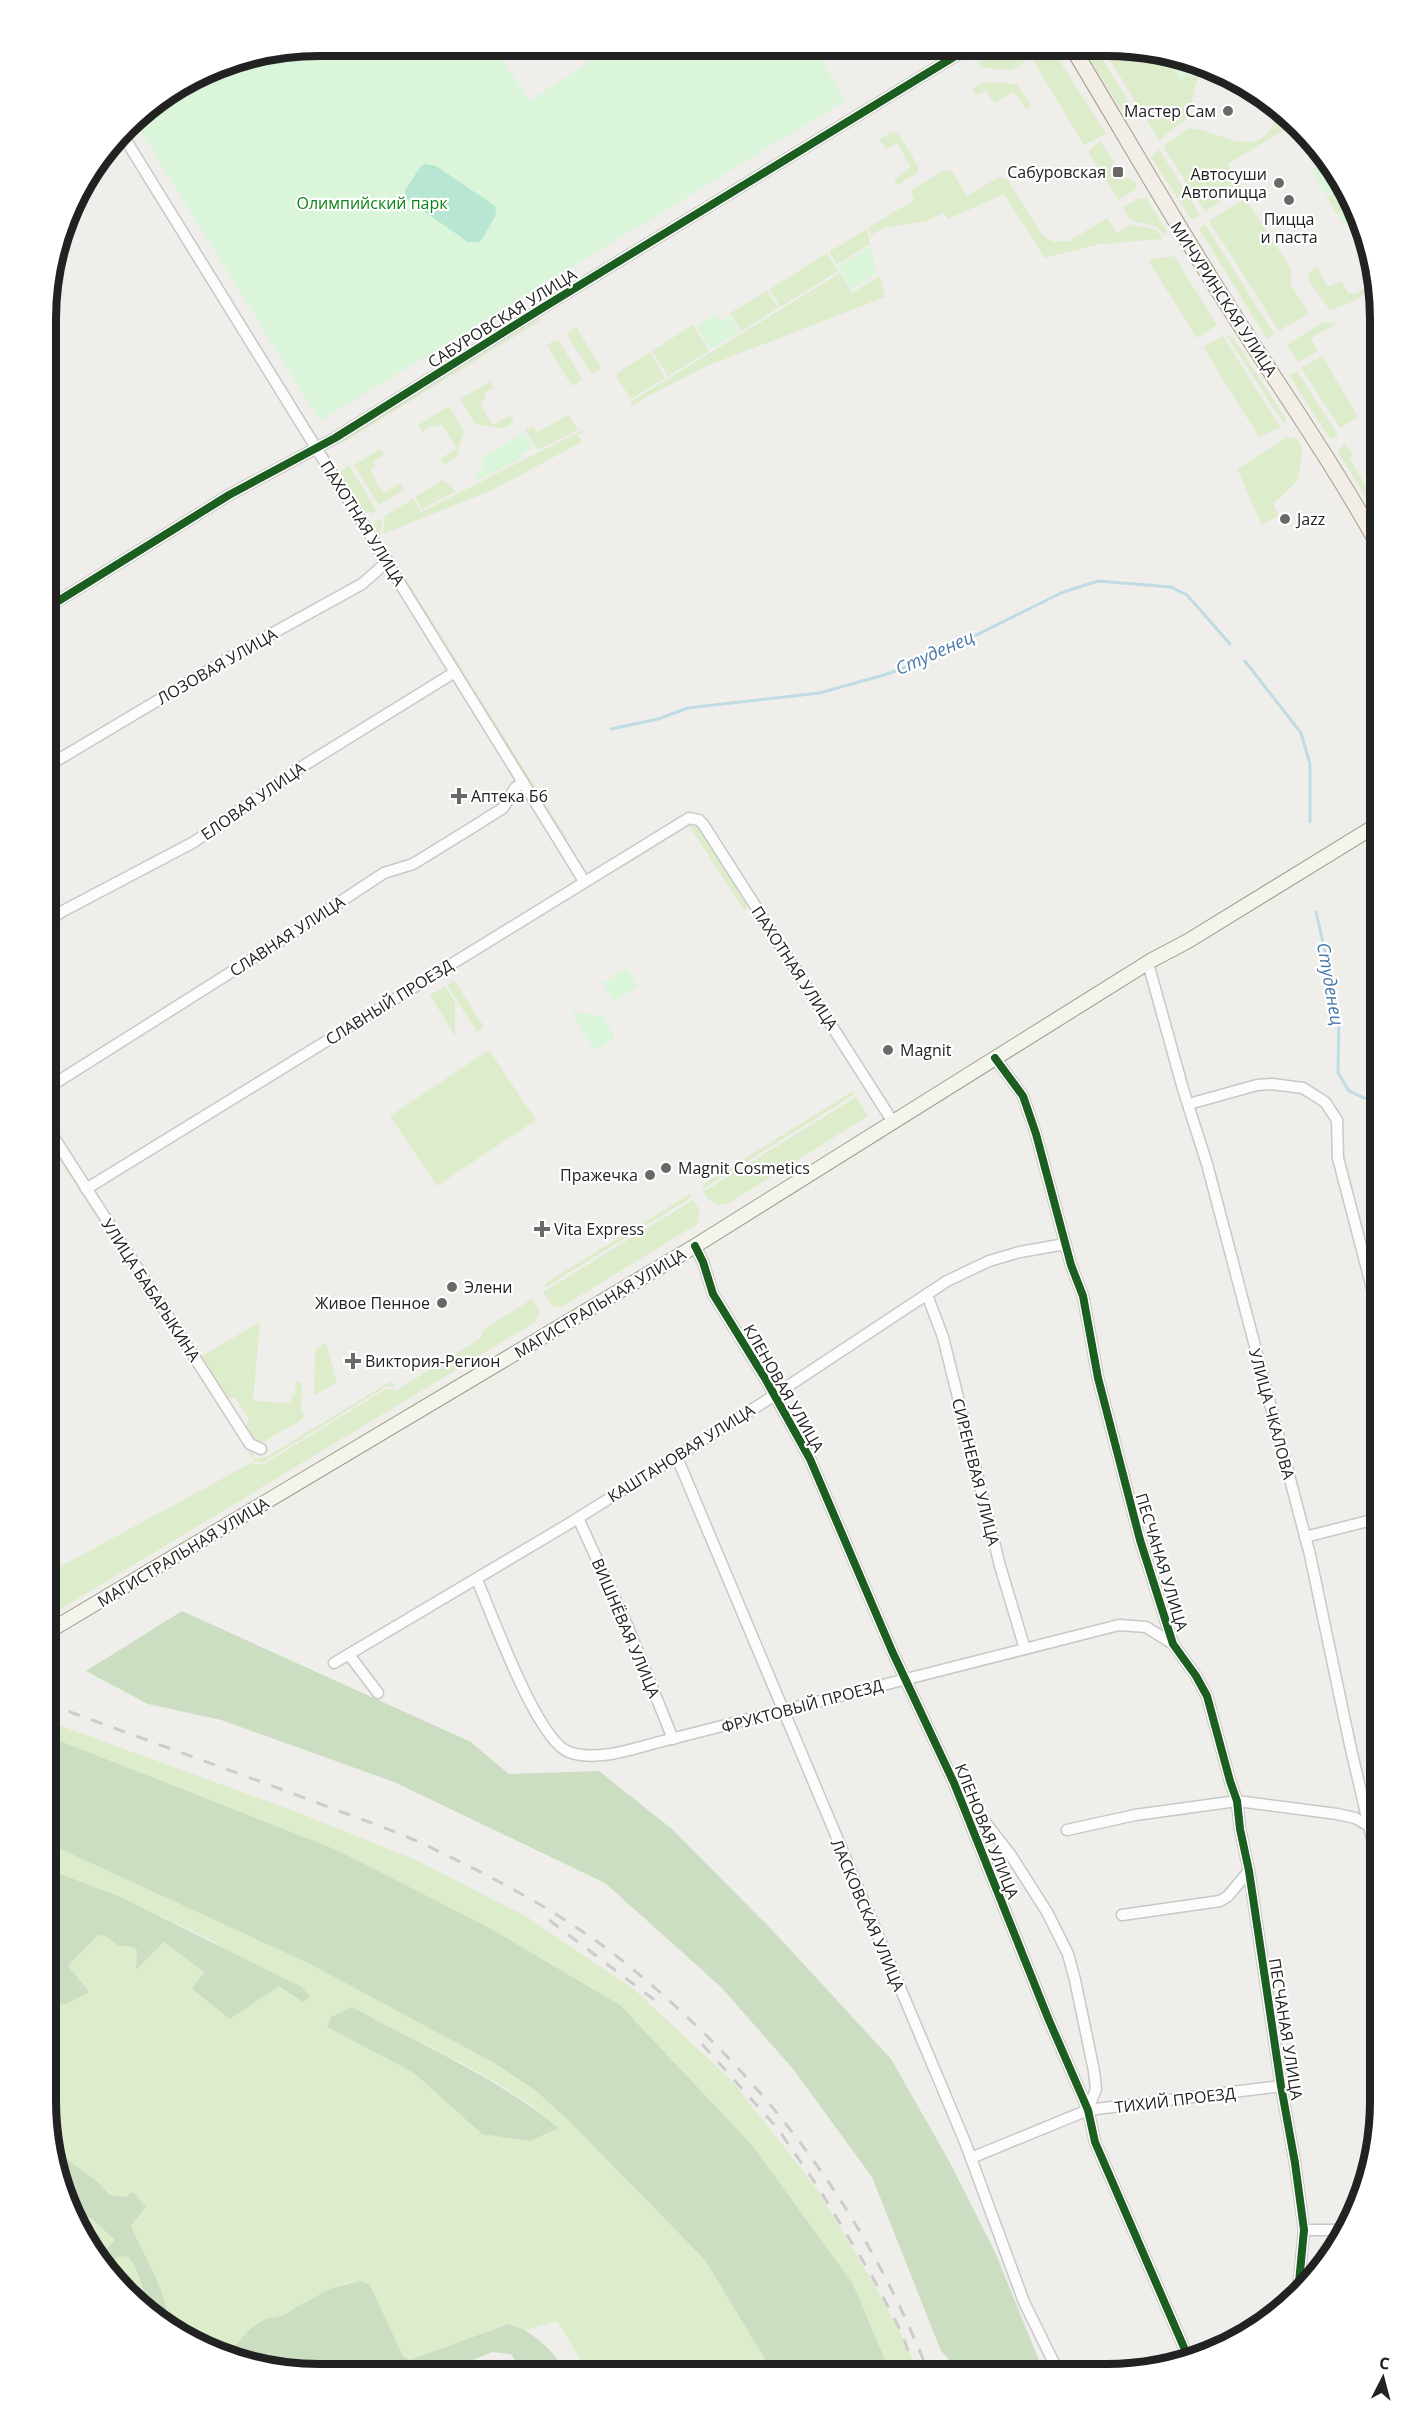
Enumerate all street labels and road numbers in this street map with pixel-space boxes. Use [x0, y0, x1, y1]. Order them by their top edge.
street label: МИЧУРИНСКАЯ УЛИЦА [1166, 217, 1283, 381]
street label: САБУРОВСКАЯ УЛИЦА [423, 263, 581, 373]
street label: ПАХОТНАЯ УЛИЦА [316, 456, 411, 590]
street label: ЛОЗОВАЯ УЛИЦА [153, 622, 282, 709]
street label: ЕЛОВАЯ УЛИЦА [197, 756, 310, 845]
street label: СЛАВНАЯ УЛИЦА [225, 890, 350, 981]
street label: ПАХОТНАЯ УЛИЦА [747, 902, 844, 1035]
street label: СЛАВНЫЙ ПРОЕЗД [321, 954, 457, 1050]
street label: УЛИЦА БАБАРЫКИНА [97, 1214, 206, 1366]
street label: МАГИСТРАЛЬНАЯ УЛИЦА [510, 1243, 691, 1363]
street label: КЛЕНОВАЯ УЛИЦА [738, 1320, 830, 1457]
street label: УЛИЦА ЧКАЛОВА [1244, 1346, 1300, 1483]
street label: СИРЕНЕВАЯ УЛИЦА [947, 1396, 1005, 1549]
street label: КАШТАНОВАЯ УЛИЦА [603, 1398, 759, 1507]
street label: ПЕСЧАНАЯ УЛИЦА [1131, 1490, 1194, 1635]
street label: МАГИСТРАЛЬНАЯ УЛИЦА [93, 1492, 274, 1612]
street label: ВИШНЁВАЯ УЛИЦА [587, 1555, 666, 1702]
street label: ФРУКТОВЫЙ ПРОЕЗД [719, 1674, 885, 1738]
street label: КЛЕНОВАЯ УЛИЦА [950, 1760, 1025, 1903]
street label: ЛАСКОВСКАЯ УЛИЦА [826, 1835, 910, 1995]
street label: ПЕСЧАНАЯ УЛИЦА [1264, 1957, 1308, 2102]
street label: ТИХИЙ ПРОЕЗД [1113, 2082, 1237, 2118]

